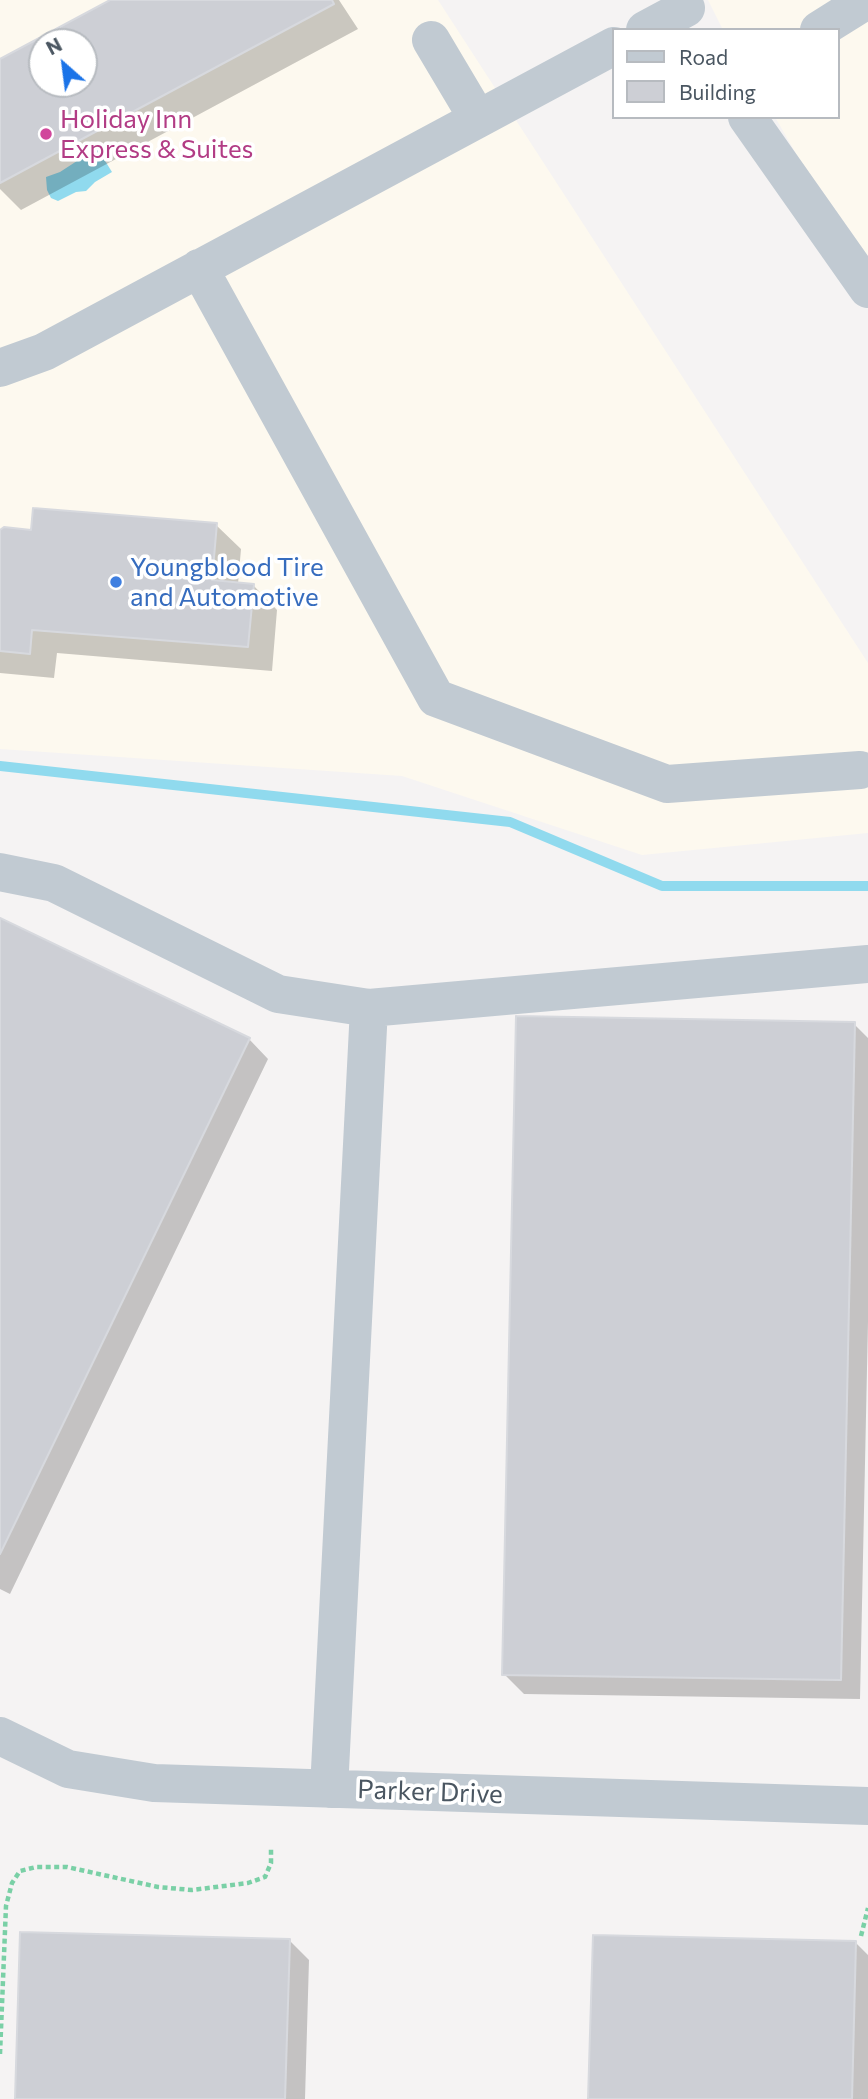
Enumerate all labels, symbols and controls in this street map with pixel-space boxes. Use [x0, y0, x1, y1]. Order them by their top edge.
north arrow [28, 28, 98, 98]
legend [612, 28, 840, 119]
text: N [42, 32, 66, 59]
text: Road [679, 44, 728, 69]
text: Building [679, 79, 756, 104]
place label: Holiday Inn Express & Suites [60, 103, 253, 164]
marker: Holiday Inn Express & Suites [38, 126, 54, 142]
place label: Youngblood Tire and Automotive [130, 551, 324, 612]
marker: Youngblood Tire and Automotive [108, 574, 124, 590]
street label: Parker Drive [357, 1774, 503, 1810]

